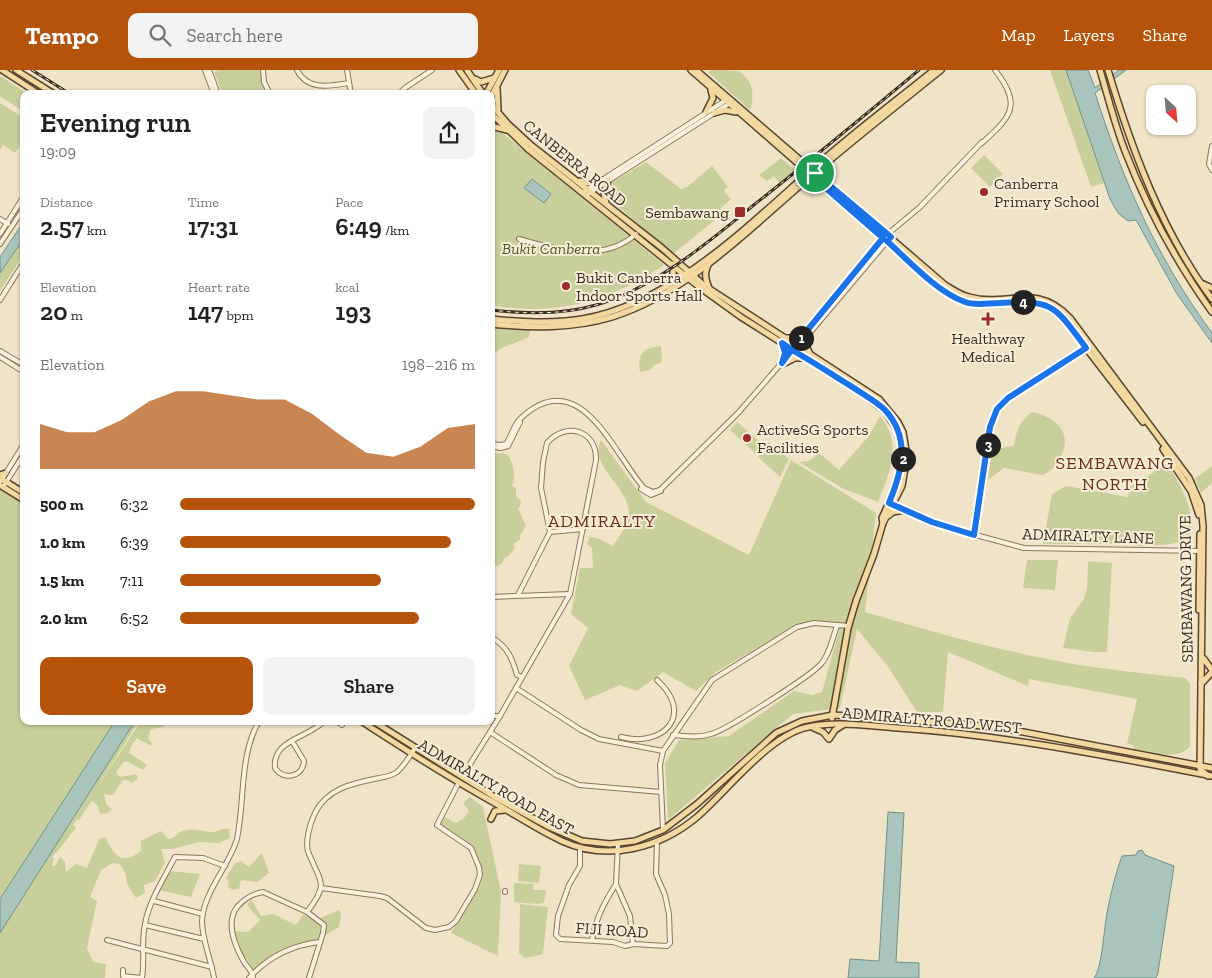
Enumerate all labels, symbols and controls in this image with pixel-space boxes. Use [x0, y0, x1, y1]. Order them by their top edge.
search box [128, 13, 478, 58]
text: Tempo [25, 21, 98, 50]
icon: search [146, 21, 174, 49]
text: Search here [186, 24, 283, 47]
text: Map [1001, 24, 1036, 46]
text: Layers [1064, 24, 1115, 46]
text: Share [1143, 24, 1187, 46]
north arrow [1146, 85, 1196, 135]
map controls [1146, 85, 1196, 135]
text: Evening run [40, 106, 191, 139]
button: share [423, 107, 475, 159]
street label: CANBERRA ROAD [520, 116, 630, 210]
text: 19:09 [40, 142, 76, 161]
pin [794, 152, 836, 194]
icon: arrive [801, 159, 829, 187]
place label: Canberra Primary School [994, 174, 1100, 211]
marker: Canberra Primary School [978, 186, 990, 198]
text: Distance [40, 194, 93, 211]
text: Time [188, 194, 219, 211]
text: Pace [335, 194, 363, 211]
place label: Sembawang [645, 203, 729, 222]
marker: Sembawang [733, 205, 747, 219]
text: 2.57 [40, 211, 84, 241]
text: 17:31 [188, 211, 238, 241]
text: 6:49 [335, 211, 382, 241]
text: km [84, 222, 106, 239]
text: /km [382, 222, 409, 239]
park label: Bukit Canberra [502, 239, 600, 258]
place label: Bukit Canberra Indoor Sports Hall [576, 268, 703, 305]
text: Elevation [40, 279, 97, 296]
text: Heart rate [188, 279, 250, 296]
text: kcal [335, 279, 359, 296]
marker: Bukit Canberra Indoor Sports Hall [560, 280, 572, 292]
pin: 4 [1010, 290, 1036, 314]
text: 4 [1020, 294, 1027, 311]
text: 20 [40, 296, 68, 326]
text: 147 [188, 296, 223, 326]
text: 193 [335, 296, 372, 326]
text: m [68, 307, 83, 324]
text: bpm [223, 307, 254, 324]
marker: Healthway Medical [981, 312, 995, 326]
pin: 1 [788, 326, 814, 350]
place label: Healthway Medical [951, 329, 1026, 366]
text: 1 [799, 330, 804, 347]
text: Elevation [40, 355, 105, 374]
text: 198–216 m [402, 355, 475, 374]
place label: ActiveSG Sports Facilities [757, 420, 869, 457]
marker: ActiveSG Sports Facilities [741, 432, 753, 444]
pin: 3 [976, 432, 1000, 458]
text: 3 [985, 437, 992, 454]
pin: 2 [890, 446, 916, 472]
text: 2 [900, 451, 907, 468]
district label: SEMBAWANG NORTH [1055, 452, 1175, 495]
text: 500 m [40, 495, 84, 514]
text: 6:32 [120, 495, 148, 514]
district label: ADMIRALTY [548, 510, 656, 532]
street label: SEMBAWANG DRIVE [1175, 515, 1197, 663]
street label: ADMIRALTY LANE [1022, 524, 1154, 548]
text: 1.0 km [40, 533, 85, 552]
text: 6:39 [120, 533, 148, 552]
text: 1.5 km [40, 571, 84, 590]
text: 7:11 [120, 571, 143, 590]
text: 2.0 km [40, 609, 87, 628]
text: 6:52 [120, 609, 149, 628]
button: Save [40, 657, 253, 715]
button: Share [263, 657, 475, 715]
street label: ADMIRALTY ROAD WEST [841, 703, 1023, 737]
street label: ADMIRALTY ROAD EAST [415, 735, 577, 839]
street label: FIJI ROAD [575, 918, 649, 942]

